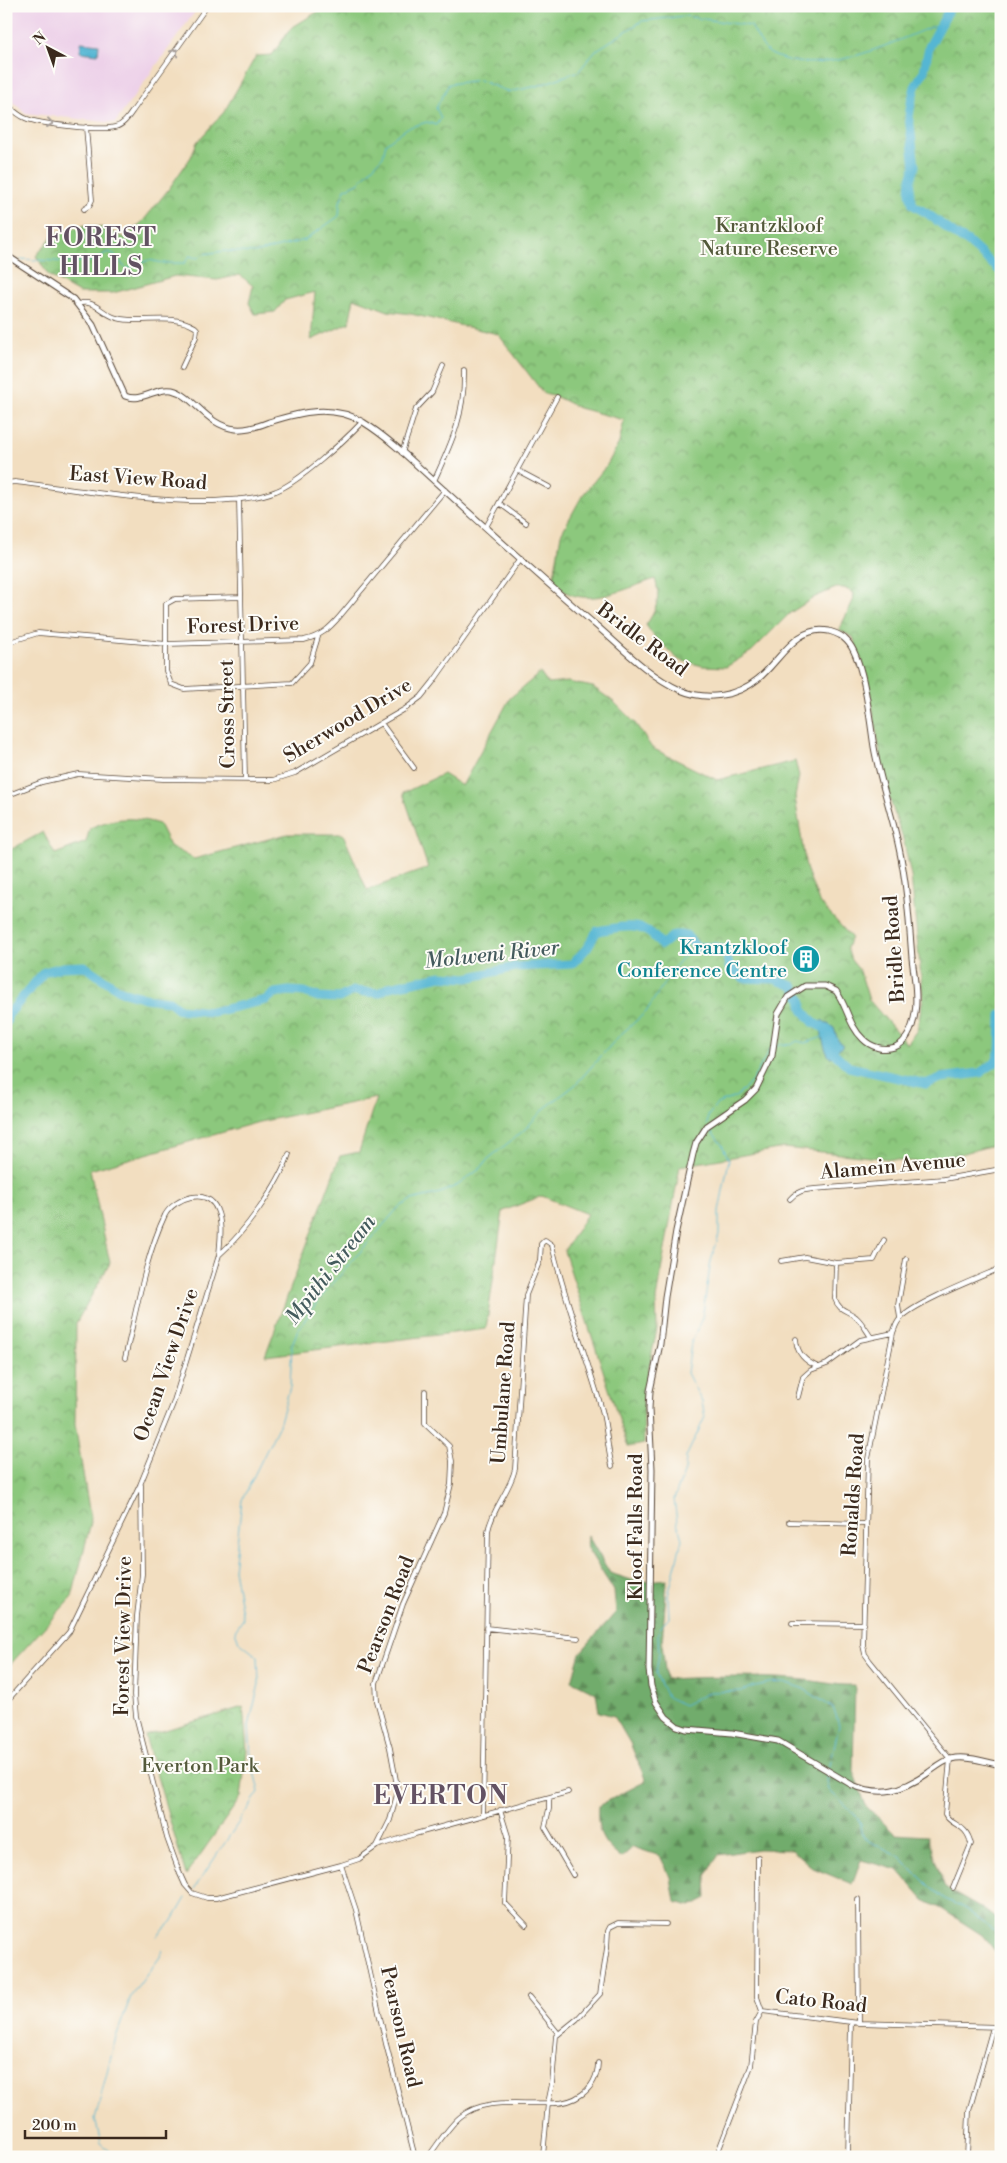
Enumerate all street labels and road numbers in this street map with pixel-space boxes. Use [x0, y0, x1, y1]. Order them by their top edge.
street label: East View Road [68, 462, 208, 496]
street label: Bridle Road [591, 597, 693, 683]
street label: Forest Drive [186, 612, 300, 640]
street label: Cross Street [215, 659, 241, 769]
street label: Sherwood Drive [279, 673, 417, 769]
street label: Bridle Road [879, 894, 911, 1005]
street label: Alamein Avenue [818, 1148, 967, 1186]
street label: Ocean View Drive [129, 1285, 205, 1445]
street label: Umbulane Road [487, 1320, 522, 1465]
street label: Ronalds Road [837, 1432, 871, 1557]
street label: Kloof Falls Road [624, 1453, 649, 1601]
street label: Pearson Road [353, 1552, 421, 1677]
street label: Forest View Drive [110, 1556, 138, 1716]
street label: Pearson Road [374, 1964, 426, 2091]
street label: Cato Road [774, 1985, 869, 2019]

